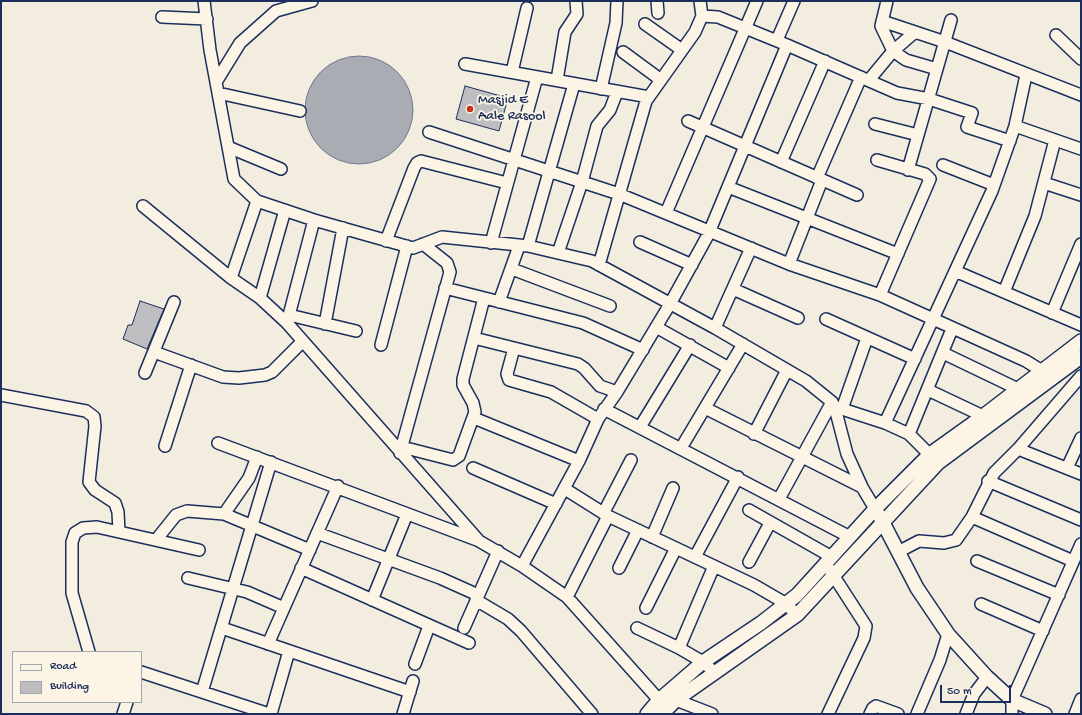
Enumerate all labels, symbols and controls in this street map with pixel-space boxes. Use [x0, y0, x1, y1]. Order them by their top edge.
place label: Masjid E Aale Rasool [478, 93, 546, 126]
marker: Masjid E Aale Rasool [465, 104, 475, 114]
legend [12, 651, 142, 703]
text: Road [50, 660, 76, 674]
scale bar [942, 677, 1013, 703]
text: Building [50, 680, 89, 694]
text: 50 m [947, 685, 972, 699]

